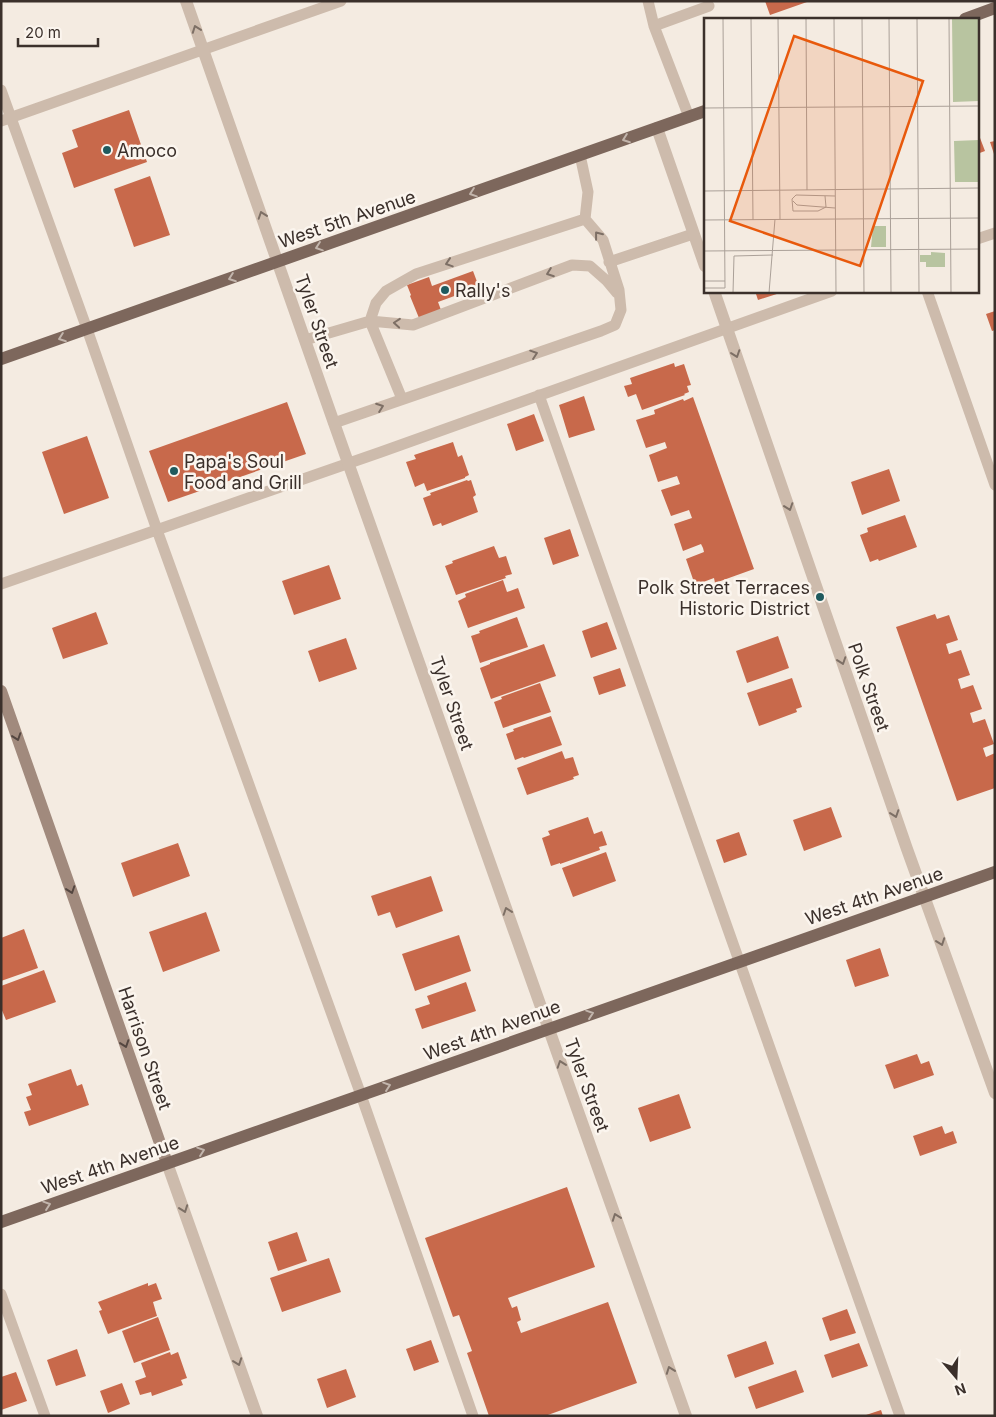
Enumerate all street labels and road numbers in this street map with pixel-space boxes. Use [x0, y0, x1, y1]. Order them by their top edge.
street label: West 5th Avenue [276, 186, 418, 252]
street label: Tyler Street [291, 271, 343, 371]
street label: Polk Street [844, 640, 894, 734]
street label: Tyler Street [426, 653, 478, 753]
street label: West 4th Avenue [802, 863, 946, 929]
street label: Harrison Street [114, 984, 176, 1112]
street label: West 4th Avenue [421, 995, 563, 1065]
street label: Tyler Street [560, 1035, 614, 1135]
street label: West 4th Avenue [38, 1132, 182, 1198]

